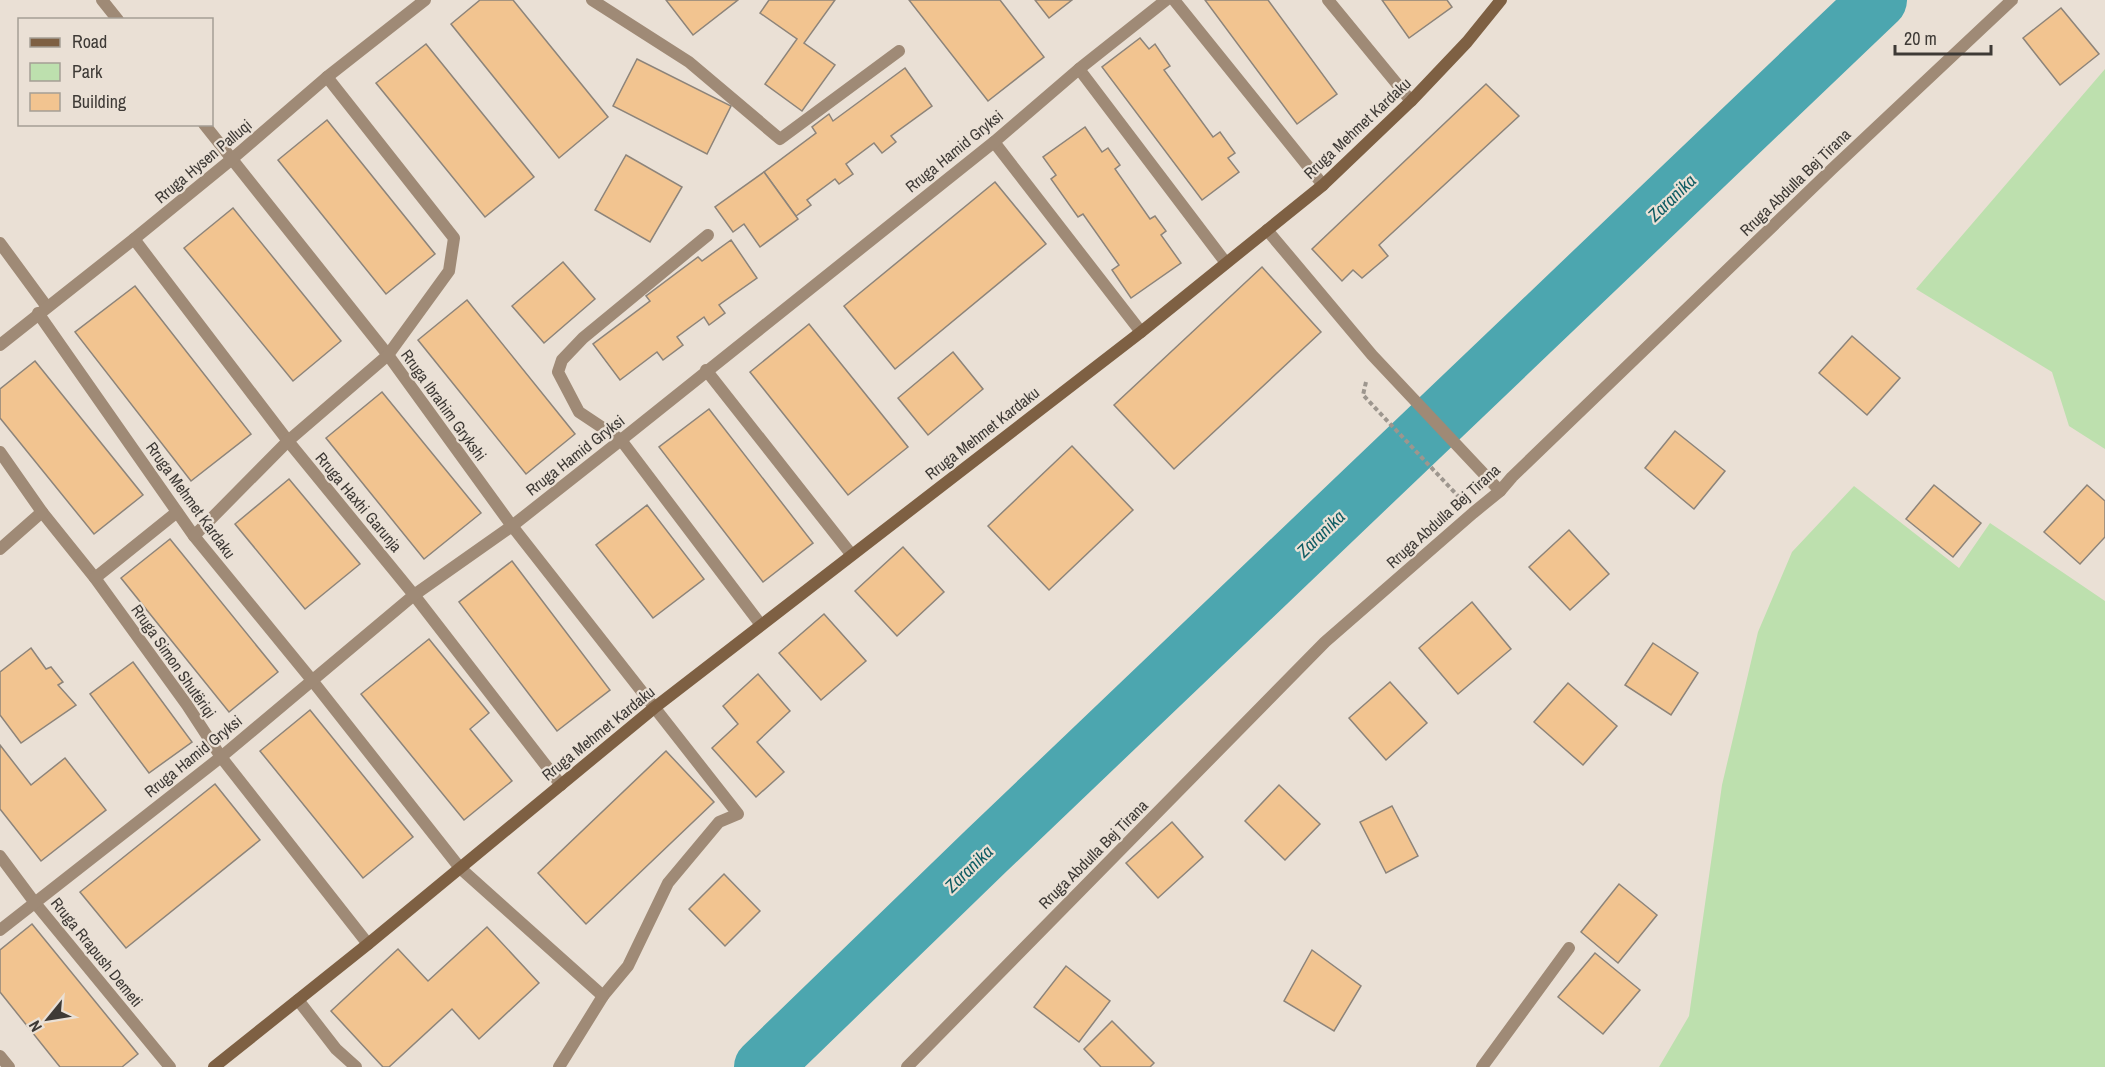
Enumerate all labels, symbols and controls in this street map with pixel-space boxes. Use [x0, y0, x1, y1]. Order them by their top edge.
legend [18, 18, 213, 126]
scale bar [1895, 18, 1991, 56]
text: 20 m [1904, 26, 1937, 51]
text: Road [72, 29, 107, 54]
text: Park [72, 59, 103, 84]
street label: Rruga Mehmet Kardaku [1299, 72, 1415, 184]
text: Building [72, 89, 127, 114]
street label: Rruga Hamid Gryksi [901, 105, 1007, 197]
street label: Rruga Hysen Palluqi [150, 114, 256, 208]
street label: Rruga Abdulla Bej Tirana [1735, 123, 1856, 241]
water label: Zaranika [1641, 168, 1701, 228]
street label: Rruga Ibrahim Grykshi [396, 345, 492, 465]
street label: Rruga Mehmet Kardaku [920, 381, 1044, 485]
street label: Rruga Hamid Gryksi [521, 410, 629, 500]
street label: Rruga Mehmet Kardaku [141, 437, 241, 563]
street label: Rruga Haxhi Garunja [311, 447, 408, 557]
street label: Rruga Abdulla Bej Tirana [1381, 458, 1505, 573]
water label: Zaranika [1290, 504, 1350, 564]
street label: Rruga Simon Shutëriqi [127, 600, 221, 722]
street label: Rruga Mehmet Kardaku [537, 681, 659, 785]
street label: Rruga Hamid Gryksi [140, 710, 246, 802]
street label: Rruga Abdulla Bej Tirana [1034, 794, 1153, 913]
water label: Zaranika [938, 839, 998, 899]
street label: Rruga Rrapush Demeti [46, 893, 148, 1011]
north arrow [18, 989, 78, 1049]
text: N [23, 1017, 47, 1036]

